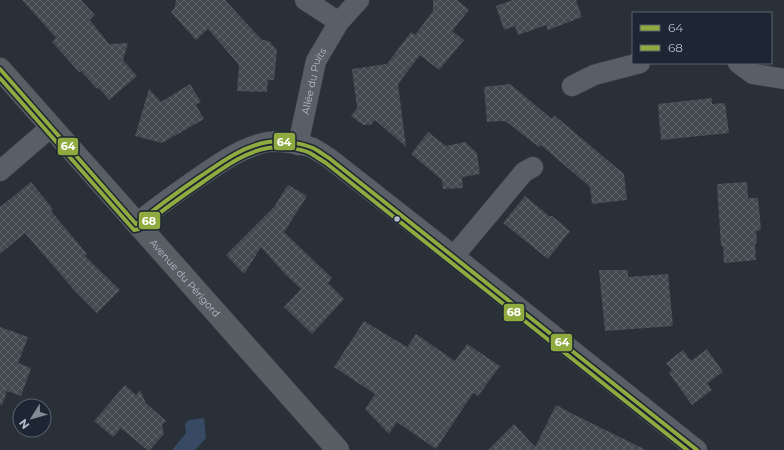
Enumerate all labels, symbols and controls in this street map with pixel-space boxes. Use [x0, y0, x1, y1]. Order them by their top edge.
legend [632, 12, 772, 64]
text: 64 [668, 20, 683, 35]
text: 68 [668, 40, 683, 55]
street label: Allée du Puits [299, 45, 329, 116]
line badge: 64 [273, 132, 296, 151]
text: 64 [277, 135, 292, 149]
line badge: 64 [57, 137, 79, 156]
text: 64 [61, 139, 76, 153]
line badge: 68 [138, 211, 161, 230]
text: 68 [142, 214, 156, 228]
unlabelled marker [392, 214, 402, 224]
street label: Avenue du Périgord [147, 236, 223, 320]
line badge: 68 [503, 303, 525, 322]
text: 68 [507, 305, 521, 319]
line badge: 64 [550, 333, 573, 352]
text: 64 [555, 335, 570, 349]
north arrow [12, 398, 52, 438]
text: N [16, 416, 32, 432]

